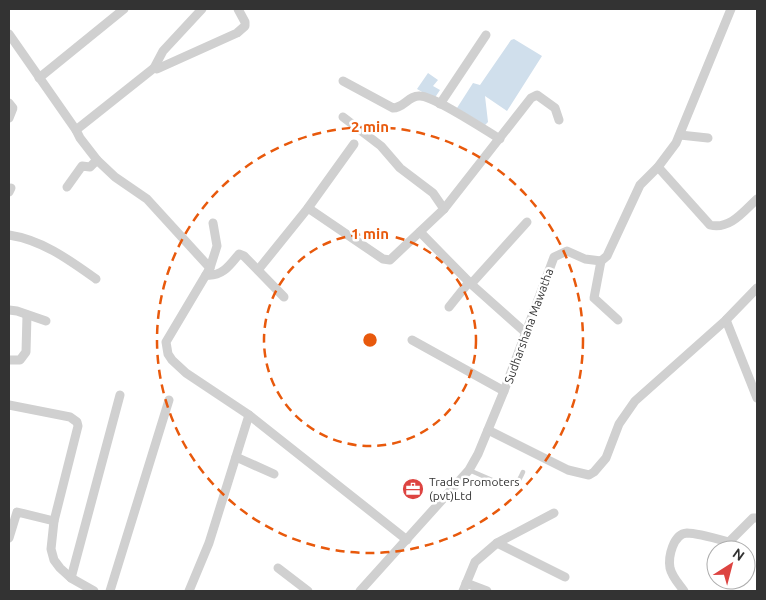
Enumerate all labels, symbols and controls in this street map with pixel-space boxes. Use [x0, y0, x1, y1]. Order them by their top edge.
text: 2 min [351, 118, 389, 135]
text: 1 min [351, 225, 389, 242]
street label: Sudharshana Mawatha [502, 267, 555, 385]
centre of rings [361, 331, 379, 349]
place label: Trade Promoters (pvt)Ltd [429, 475, 520, 503]
office icon: Trade Promoters (pvt)Ltd [401, 477, 425, 501]
north arrow [706, 540, 756, 590]
text: N [730, 545, 748, 564]

